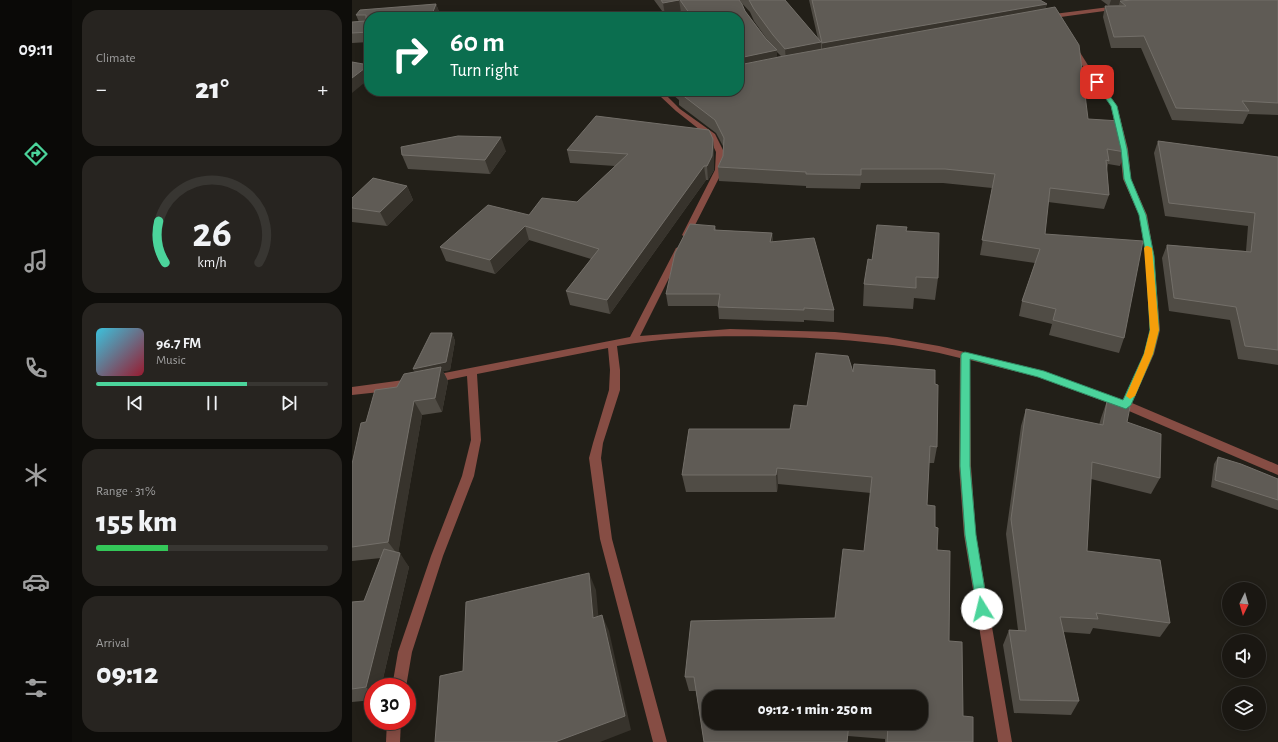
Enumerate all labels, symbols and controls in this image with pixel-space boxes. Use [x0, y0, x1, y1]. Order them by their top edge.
icon: right [384, 28, 436, 80]
text: 60 m [450, 29, 505, 57]
text: 09:11 [18, 41, 54, 59]
text: Climate [96, 52, 135, 65]
text: Turn right [450, 62, 519, 80]
pin [1080, 65, 1114, 99]
icon: arrive [1086, 71, 1108, 93]
text: 21° [195, 74, 229, 104]
text: − [96, 78, 107, 100]
text: + [317, 78, 328, 100]
icon: directions [22, 140, 50, 168]
text: 26 [192, 212, 232, 253]
icon: music [22, 247, 50, 275]
text: km/h [197, 255, 227, 269]
text: 96.7 FM [156, 336, 201, 351]
icon: phone [22, 354, 50, 382]
text: Music [156, 354, 186, 367]
icon: previous [124, 392, 146, 414]
icon: pause [201, 392, 223, 414]
icon: next [278, 392, 300, 414]
icon: climate [22, 461, 50, 489]
text: Range · 31% [96, 485, 156, 498]
text: 155 km [96, 507, 177, 537]
icon: car [22, 568, 50, 596]
north arrow [1222, 582, 1266, 626]
map controls [1222, 582, 1266, 730]
position arrow [961, 588, 1003, 630]
button: sound [1222, 634, 1266, 678]
text: Arrival [96, 637, 129, 650]
text: 09:12 [96, 659, 158, 689]
icon: filters [22, 674, 50, 702]
speed limit sign: 30 [364, 678, 416, 730]
button: layers [1222, 686, 1266, 730]
text: 09:12 · 1 min · 250 m [758, 702, 872, 717]

